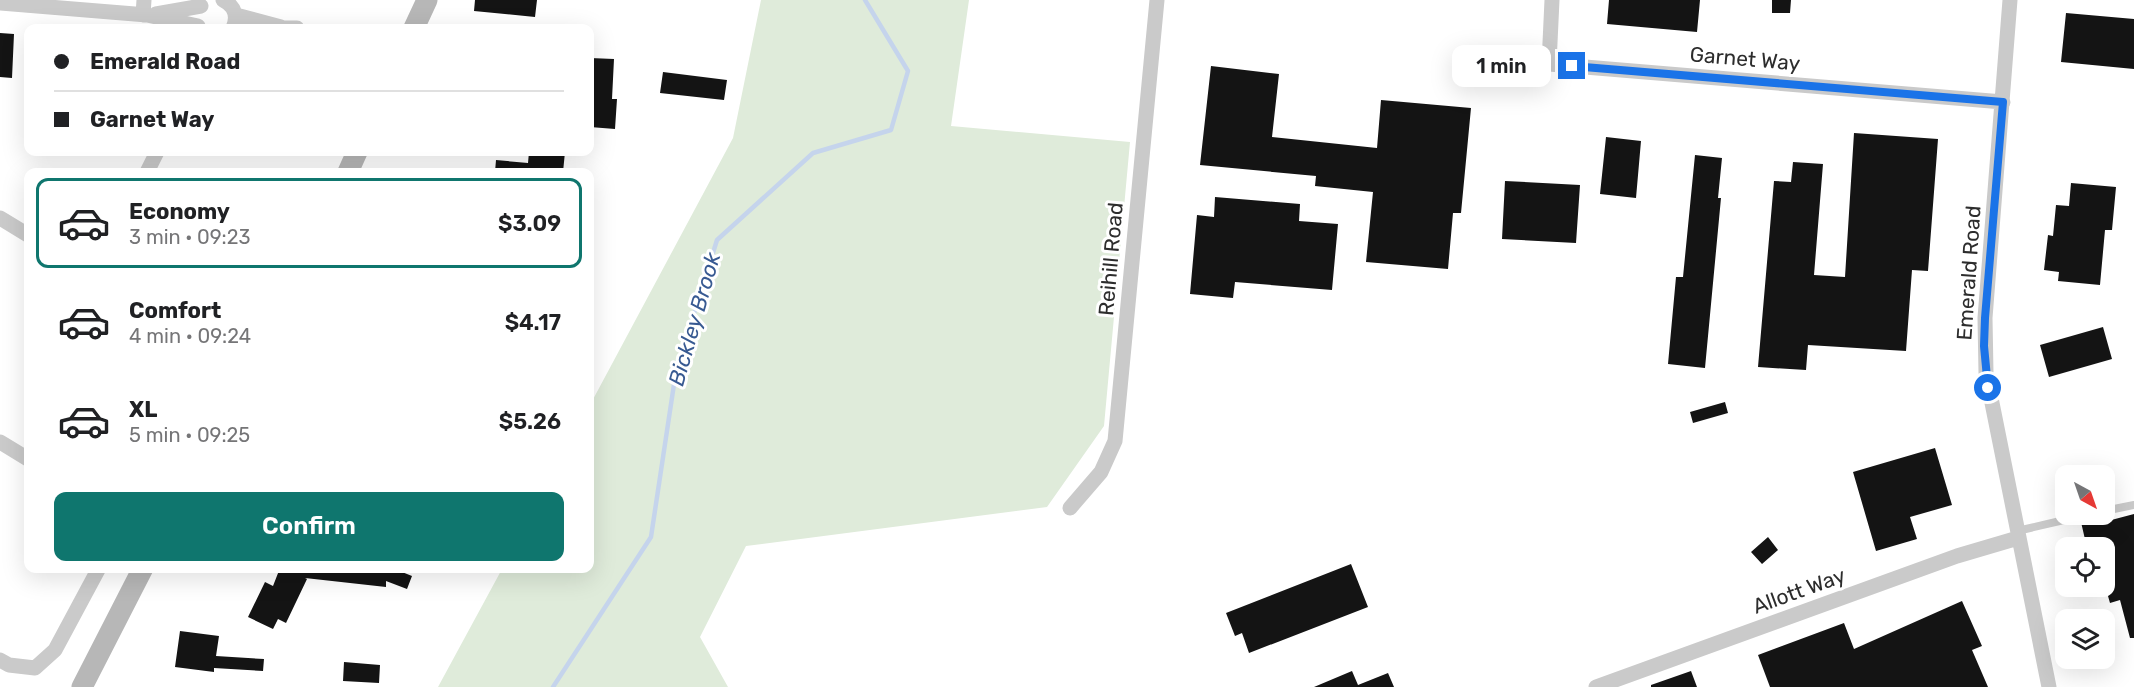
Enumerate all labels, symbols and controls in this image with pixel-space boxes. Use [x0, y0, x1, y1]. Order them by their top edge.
street label: Garnet Way [1689, 41, 1802, 76]
callout: 1 min [1452, 45, 1551, 87]
text: Emerald Road [90, 48, 240, 75]
route end [1558, 52, 1585, 79]
text: 1 min [1476, 54, 1527, 78]
text: Garnet Way [90, 106, 214, 133]
icon: car [57, 196, 111, 250]
text: Economy [129, 198, 230, 225]
street label: Reihill Road [1093, 201, 1128, 317]
street label: Emerald Road [1951, 205, 1986, 341]
text: $3.09 [498, 210, 561, 237]
text: 3 min · 09:23 [129, 225, 251, 249]
water label: Bickley Brook [663, 249, 727, 389]
icon: car [57, 295, 111, 349]
text: Comfort [129, 297, 221, 324]
text: $4.17 [505, 309, 561, 336]
text: 4 min · 09:24 [129, 324, 251, 348]
route start [1974, 374, 2001, 401]
icon: car [57, 394, 111, 448]
text: XL [129, 396, 157, 423]
text: $5.26 [499, 408, 561, 435]
text: 5 min · 09:25 [129, 423, 250, 447]
north arrow [2055, 465, 2115, 525]
map controls [2055, 465, 2115, 669]
button: Confirm [54, 492, 564, 561]
button: locate [2055, 537, 2115, 597]
street label: Allott Way [1749, 562, 1849, 619]
button: layers [2055, 609, 2115, 669]

